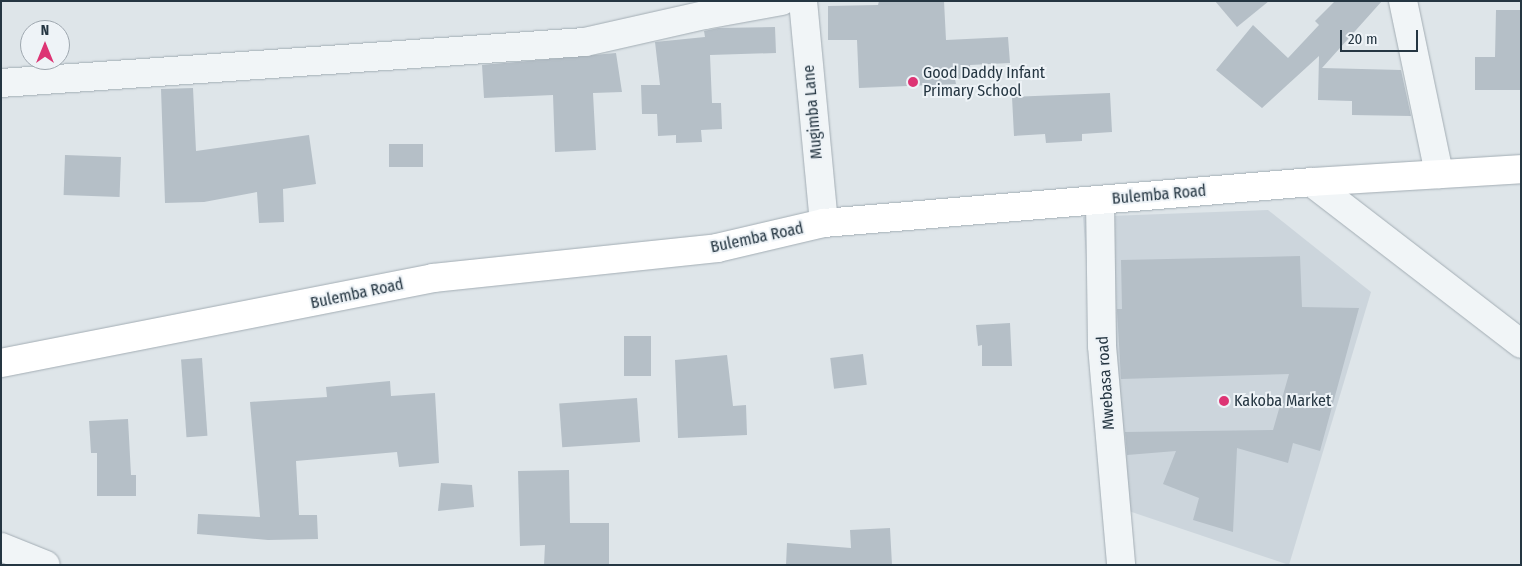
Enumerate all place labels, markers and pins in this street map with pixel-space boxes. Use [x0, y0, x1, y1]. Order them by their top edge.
place label: Good Daddy Infant Primary School [923, 63, 1045, 101]
marker: Good Daddy Infant Primary School [907, 76, 919, 88]
place label: Kakoba Market [1234, 391, 1331, 411]
marker: Kakoba Market [1218, 395, 1230, 407]

